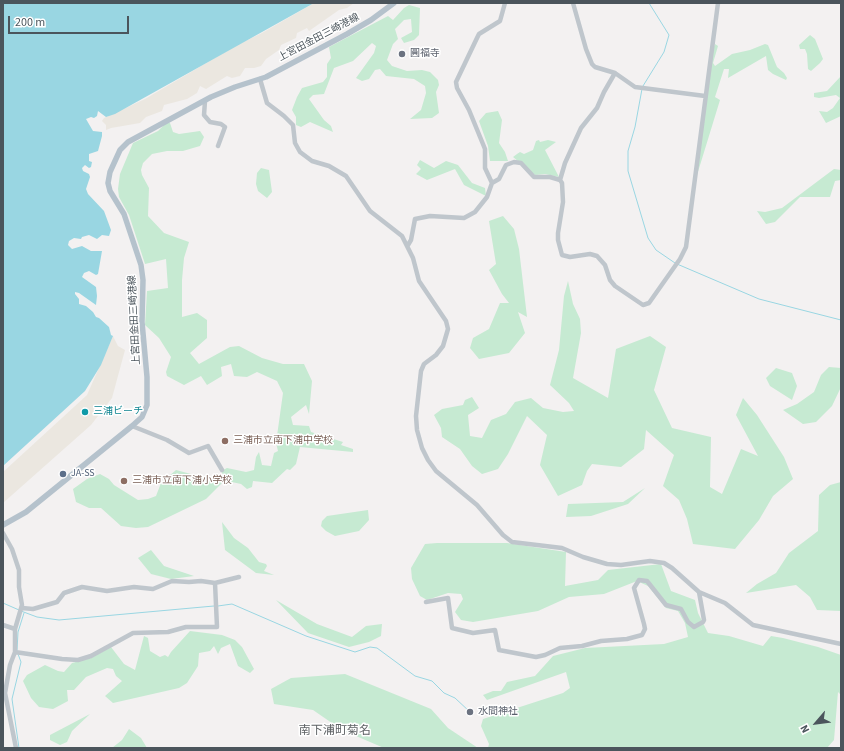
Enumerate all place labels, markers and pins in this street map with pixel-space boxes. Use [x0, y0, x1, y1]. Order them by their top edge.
place label: 圓福寺 [410, 48, 440, 60]
marker: 圓福寺 [397, 49, 407, 59]
place label: 三浦ビーチ [93, 406, 143, 418]
marker: 三浦ビーチ [80, 407, 90, 417]
place label: 三浦市立南下浦中学校 [233, 435, 333, 447]
marker: 三浦市立南下浦中学校 [220, 436, 230, 446]
place label: JA-SS [71, 468, 95, 480]
marker: JA-SS [58, 469, 68, 479]
place label: 三浦市立南下浦小学校 [132, 475, 232, 487]
marker: 三浦市立南下浦小学校 [119, 476, 129, 486]
place label: 水間神社 [478, 706, 518, 718]
marker: 水間神社 [465, 707, 475, 717]

